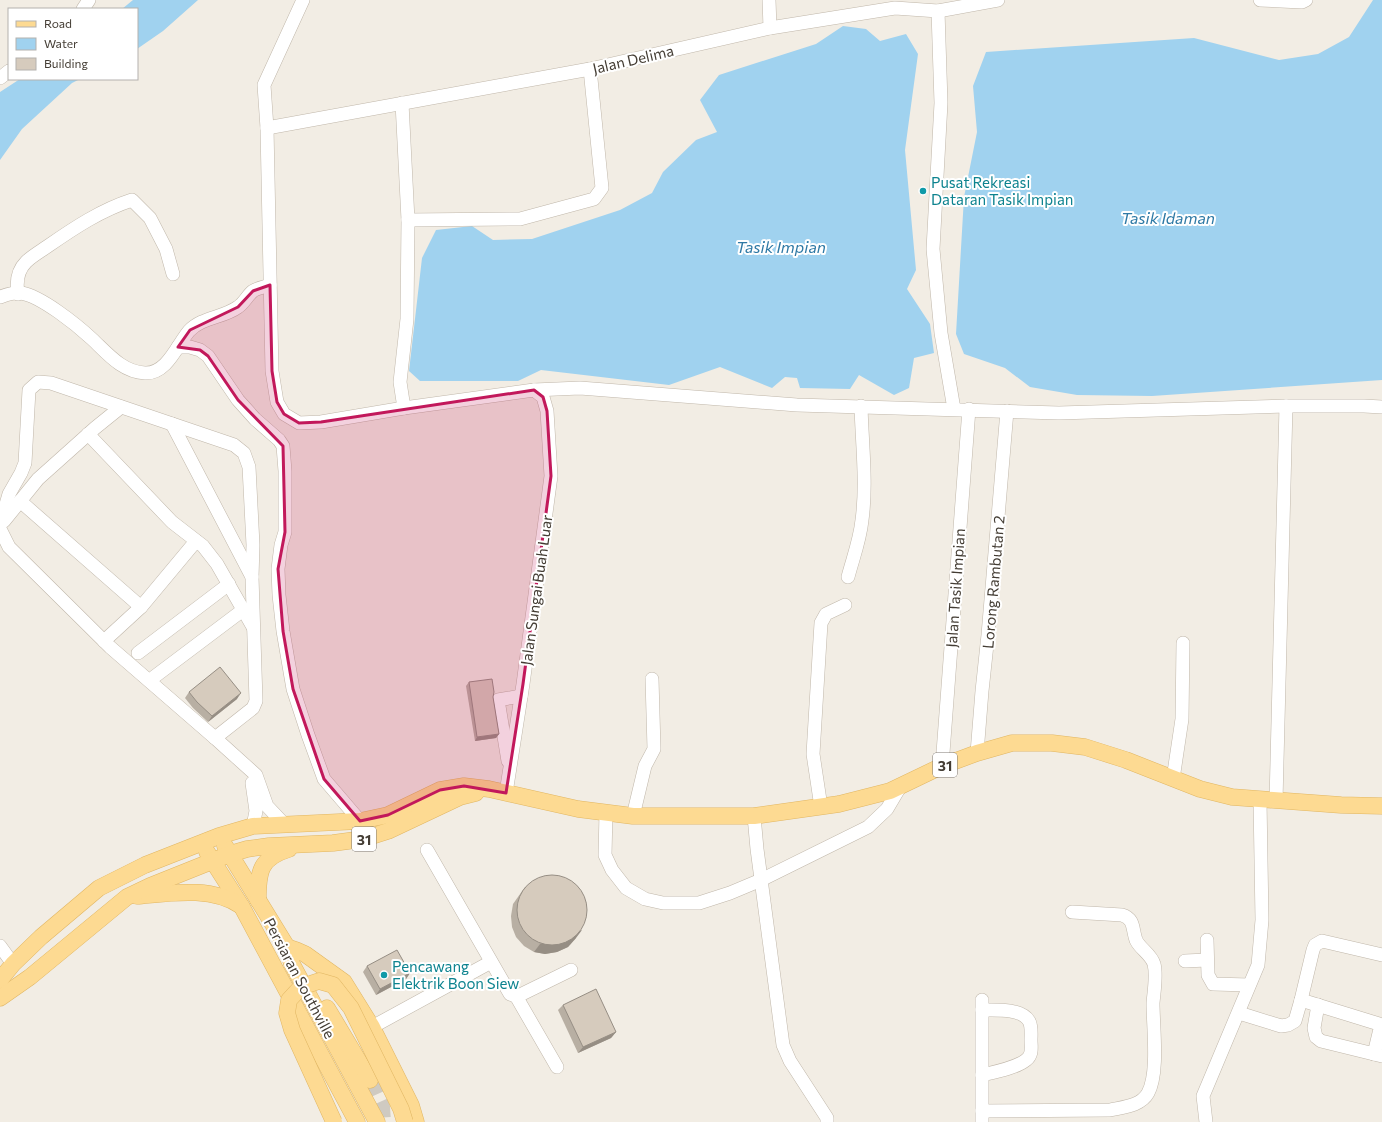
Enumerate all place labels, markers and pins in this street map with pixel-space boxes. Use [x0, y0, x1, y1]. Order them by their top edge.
place label: Pusat Rekreasi Dataran Tasik Impian [931, 173, 1073, 208]
marker: Pusat Rekreasi Dataran Tasik Impian [918, 186, 928, 196]
place label: Pencawang Elektrik Boon Siew [392, 957, 519, 992]
marker: Pencawang Elektrik Boon Siew [379, 970, 389, 980]

